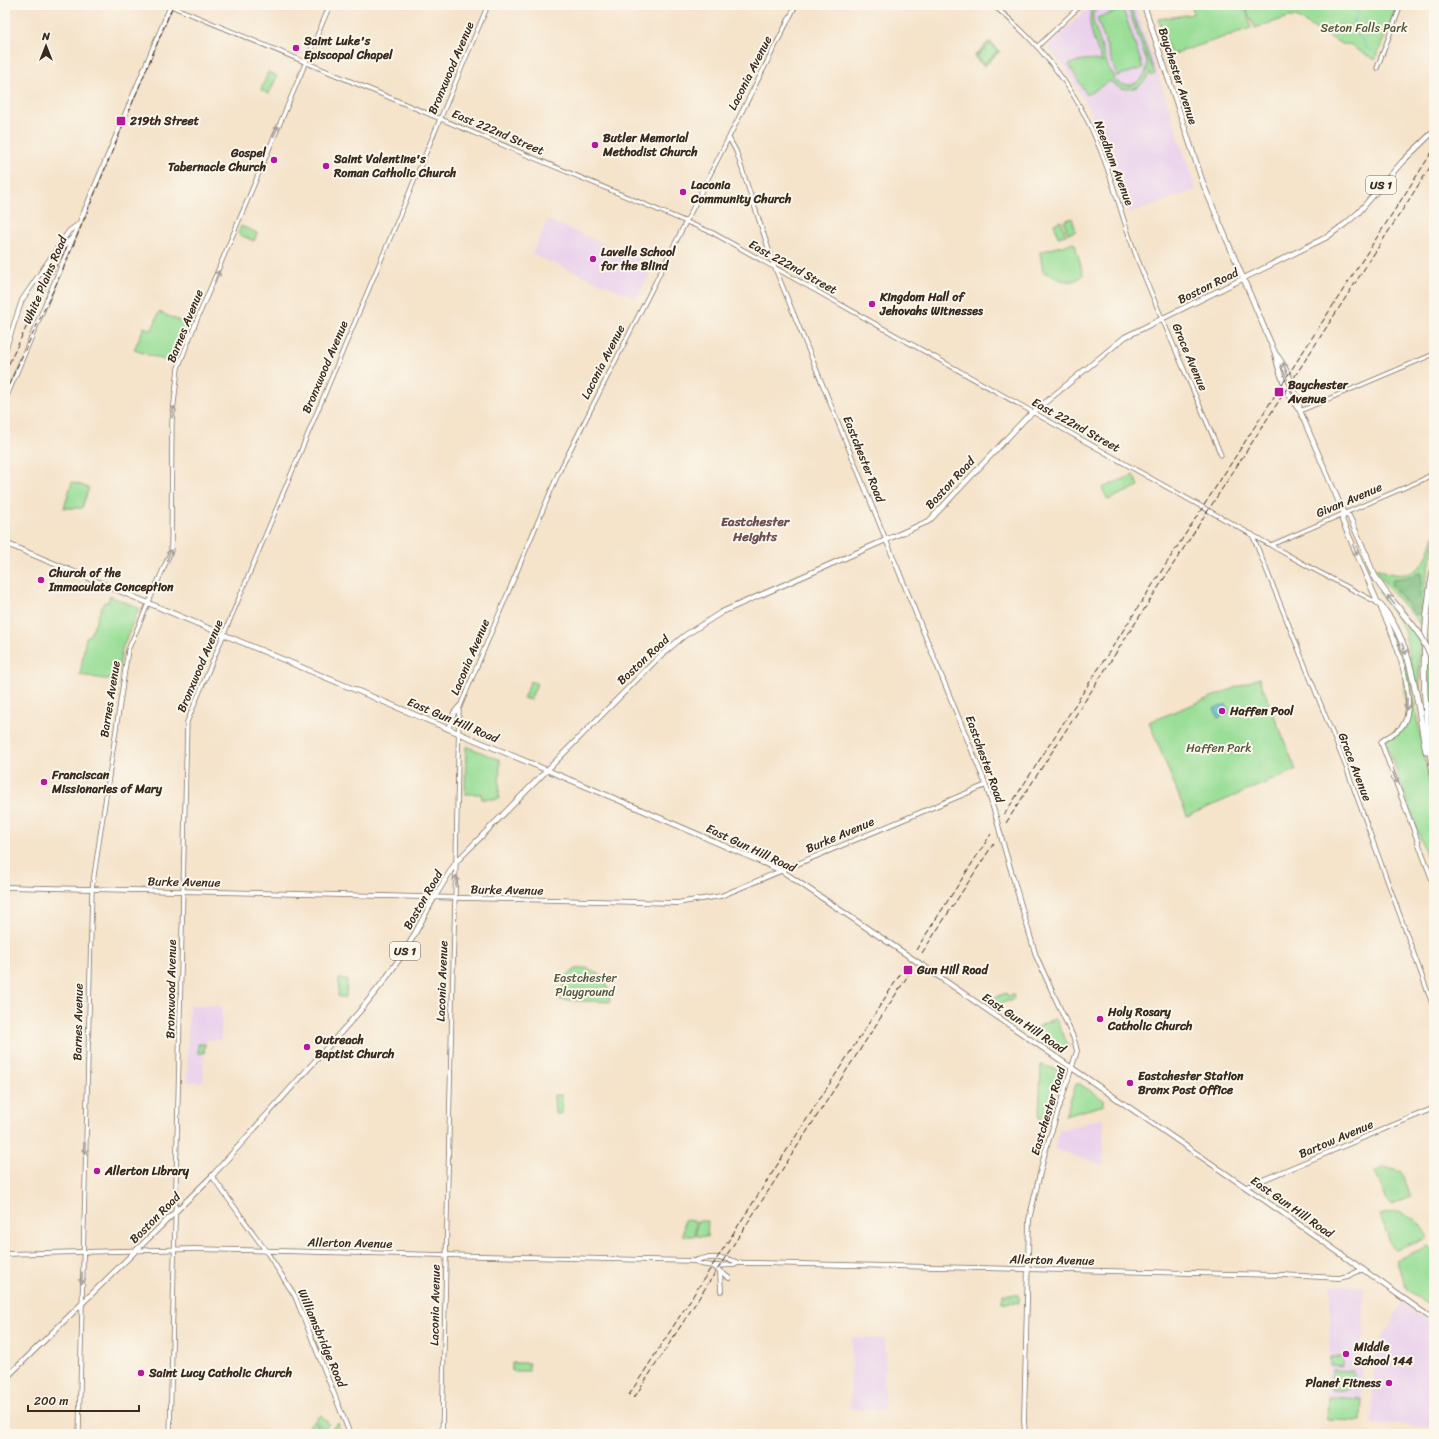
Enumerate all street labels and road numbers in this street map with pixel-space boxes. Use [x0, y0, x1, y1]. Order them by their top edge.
street label: Bronxwood Avenue [421, 18, 481, 118]
street label: Baychester Avenue [1152, 24, 1204, 128]
street label: Laconia Avenue [722, 32, 778, 114]
street label: East 222nd Street [448, 103, 548, 161]
street label: Needham Avenue [1088, 117, 1140, 209]
road number: US 1 [1366, 176, 1396, 194]
street label: White Plains Road [17, 232, 74, 328]
street label: East 222nd Street [745, 233, 841, 301]
street label: Boston Road [1174, 261, 1244, 310]
street label: Barnes Avenue [160, 286, 210, 366]
street label: Bronxwood Avenue [295, 317, 355, 417]
street label: Grace Avenue [1166, 320, 1214, 394]
street label: Laconia Avenue [575, 321, 631, 403]
street label: East 222nd Street [1028, 391, 1124, 459]
street label: Eastchester Road [837, 412, 892, 506]
street label: Boston Road [920, 450, 982, 515]
street label: Givan Avenue [1312, 476, 1386, 524]
street label: Laconia Avenue [444, 615, 496, 699]
street label: Bronxwood Avenue [170, 616, 230, 716]
street label: Boston Road [611, 628, 676, 690]
street label: Barnes Avenue [93, 659, 127, 739]
street label: East Gun Hill Road [404, 691, 503, 749]
street label: Eastchester Road [959, 712, 1011, 807]
street label: Grace Avenue [1332, 729, 1378, 805]
street label: Burke Avenue [802, 811, 878, 859]
street label: East Gun Hill Road [702, 817, 800, 879]
street label: Boston Road [397, 865, 450, 934]
street label: Burke Avenue [147, 870, 221, 894]
street label: Burke Avenue [470, 878, 544, 902]
street label: Bronxwood Avenue [159, 939, 183, 1039]
street label: Laconia Avenue [430, 940, 454, 1022]
road number: US 1 [390, 942, 420, 960]
street label: Barnes Avenue [66, 983, 90, 1061]
street label: East Gun Hill Road [977, 987, 1071, 1060]
street label: Eastchester Road [1024, 1063, 1072, 1158]
street label: Bartow Avenue [1295, 1113, 1377, 1165]
street label: East Gun Hill Road [1246, 1170, 1339, 1244]
street label: Boston Road [124, 1186, 187, 1249]
street label: Allerton Avenue [306, 1231, 393, 1255]
street label: Allerton Avenue [1008, 1248, 1095, 1272]
street label: Laconia Avenue [423, 1264, 447, 1346]
street label: Williamsbridge Road [291, 1285, 353, 1391]

